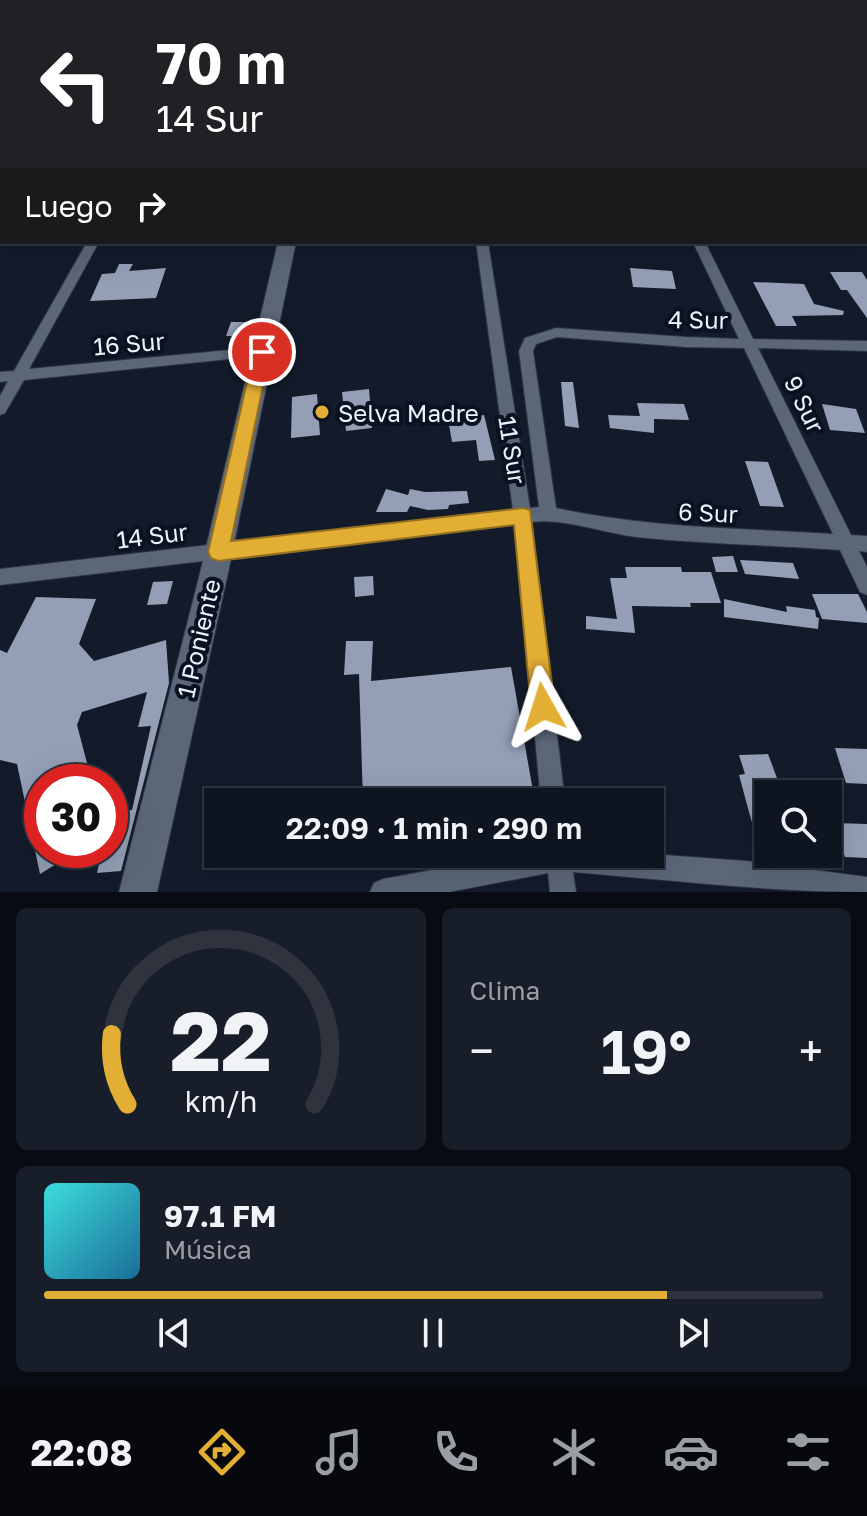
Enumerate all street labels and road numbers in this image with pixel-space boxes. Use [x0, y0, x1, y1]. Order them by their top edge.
street label: 4 Sur [668, 304, 728, 334]
street label: 16 Sur [92, 325, 166, 361]
street label: 9 Sur [779, 371, 831, 437]
street label: 11 Sur [493, 414, 533, 486]
street label: 6 Sur [677, 496, 739, 528]
street label: 14 Sur [115, 516, 189, 554]
street label: 1 Poniente [170, 576, 226, 700]

